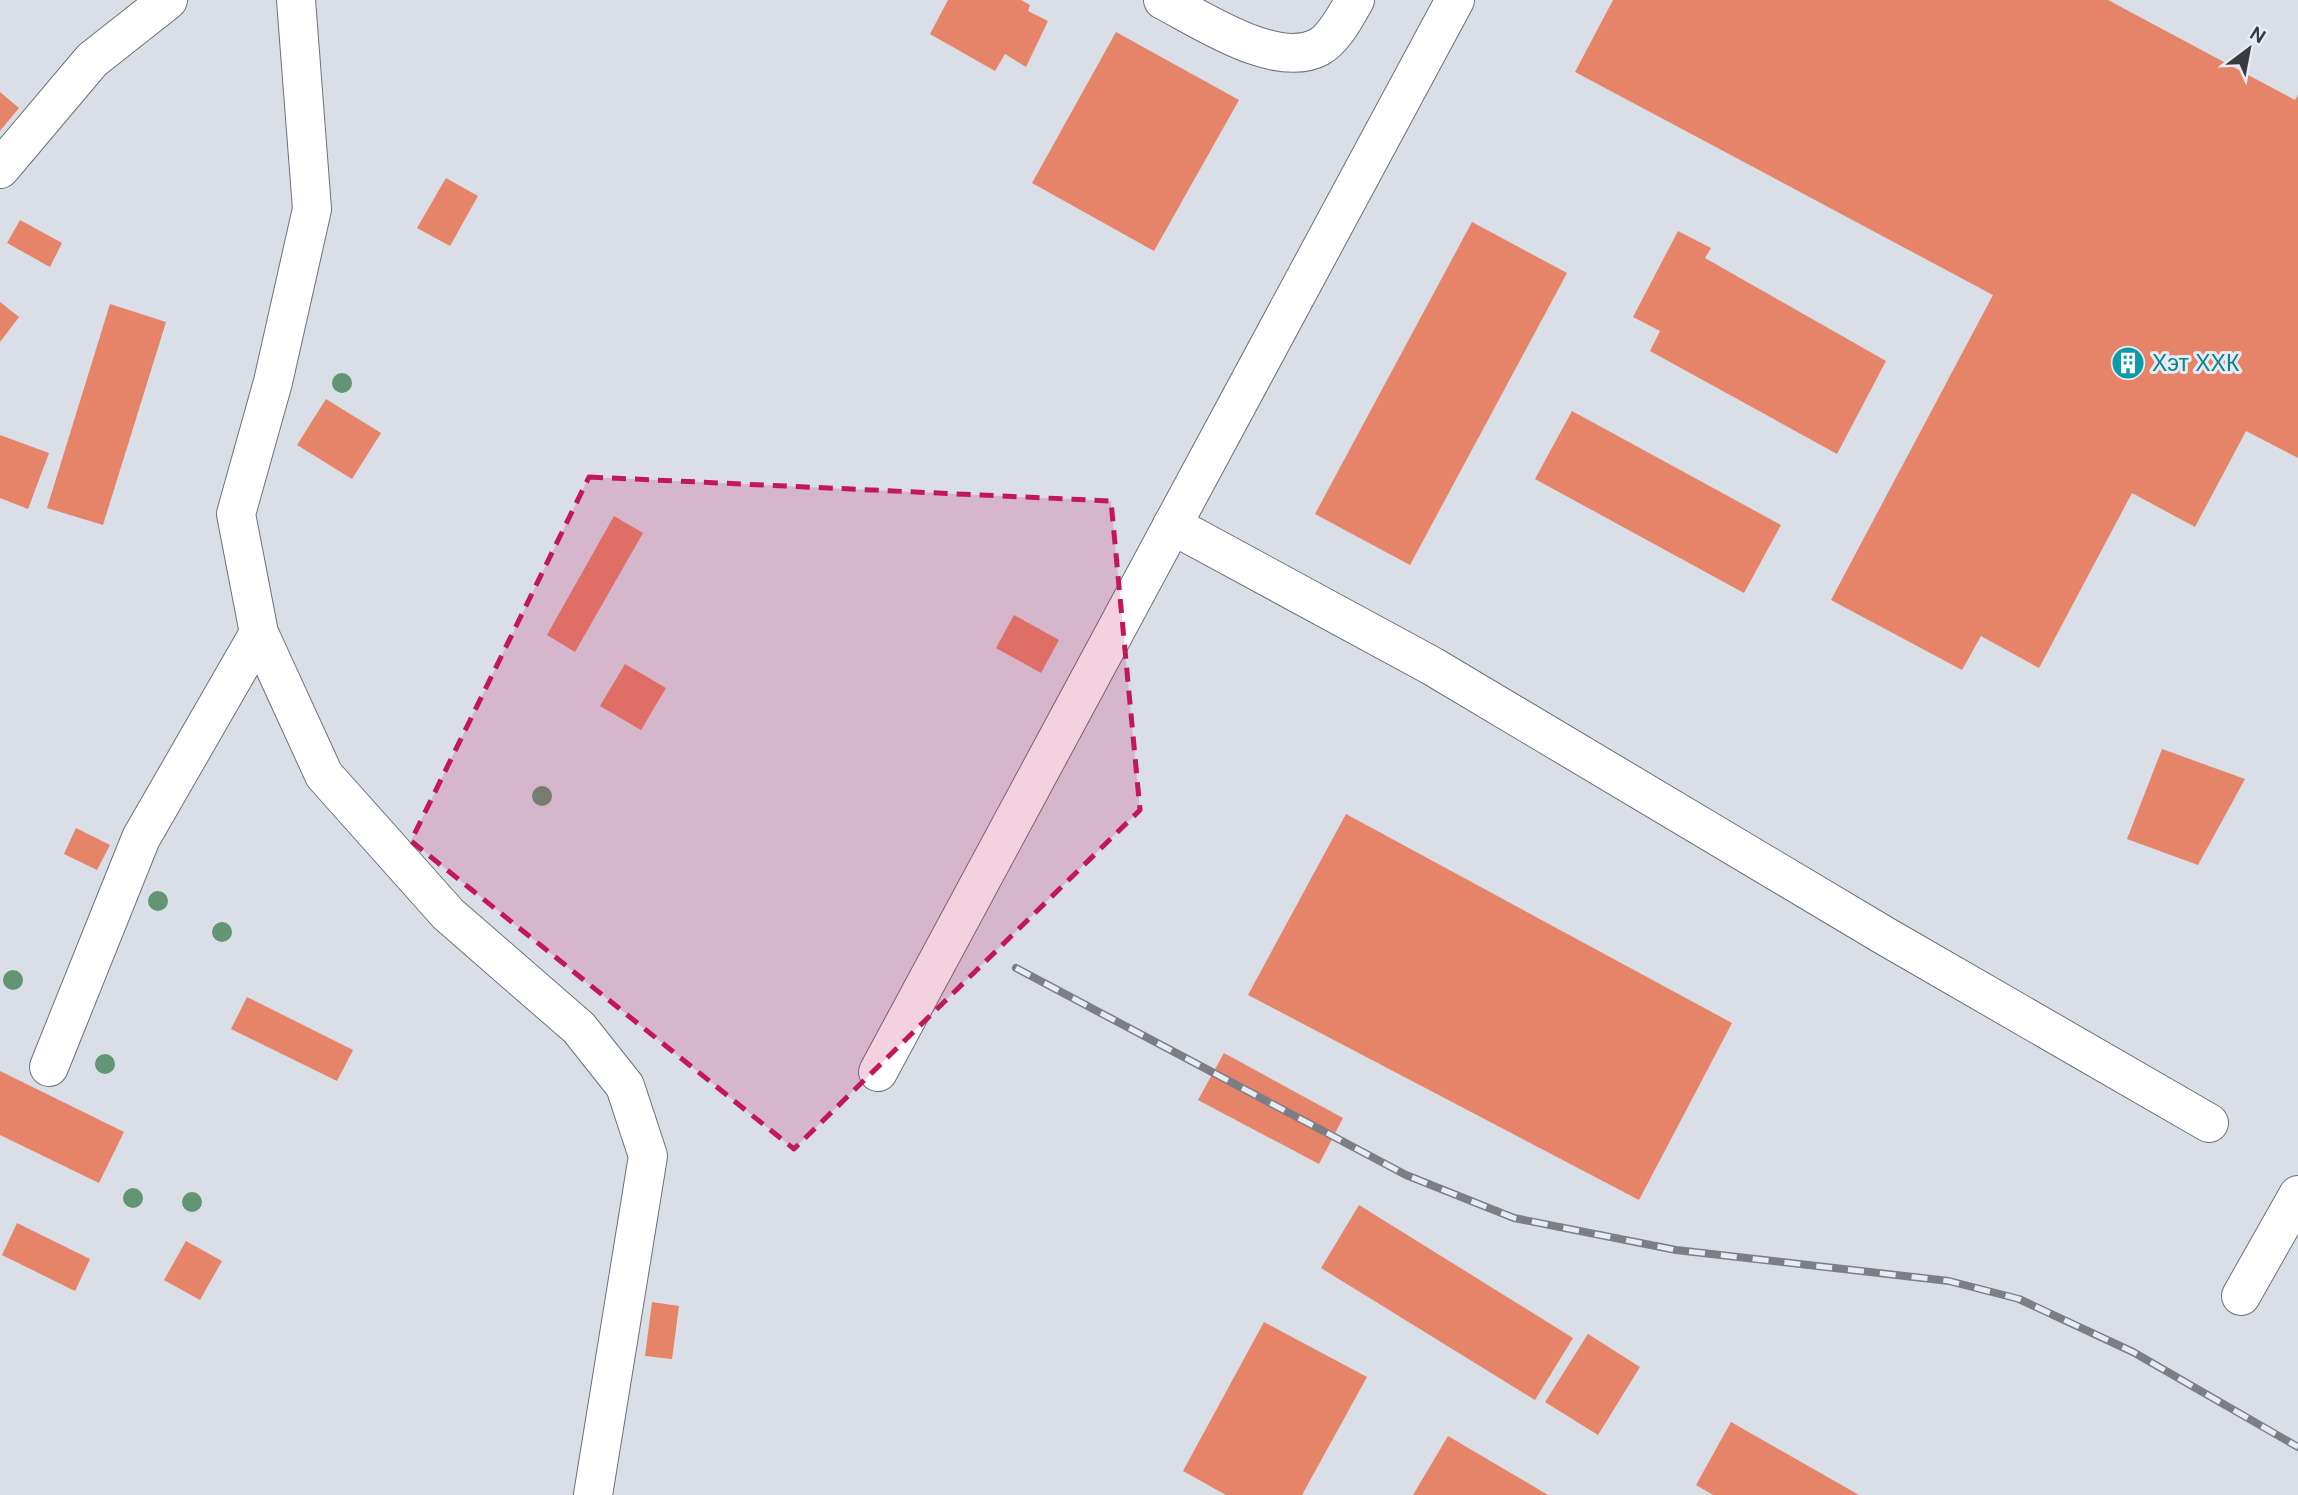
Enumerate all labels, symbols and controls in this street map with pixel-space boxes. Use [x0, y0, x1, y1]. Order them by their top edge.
north arrow [2214, 14, 2284, 84]
text: N [2245, 21, 2270, 49]
building icon: Хэт ХХК [2109, 344, 2147, 382]
place label: Хэт ХХК [2152, 348, 2240, 378]

